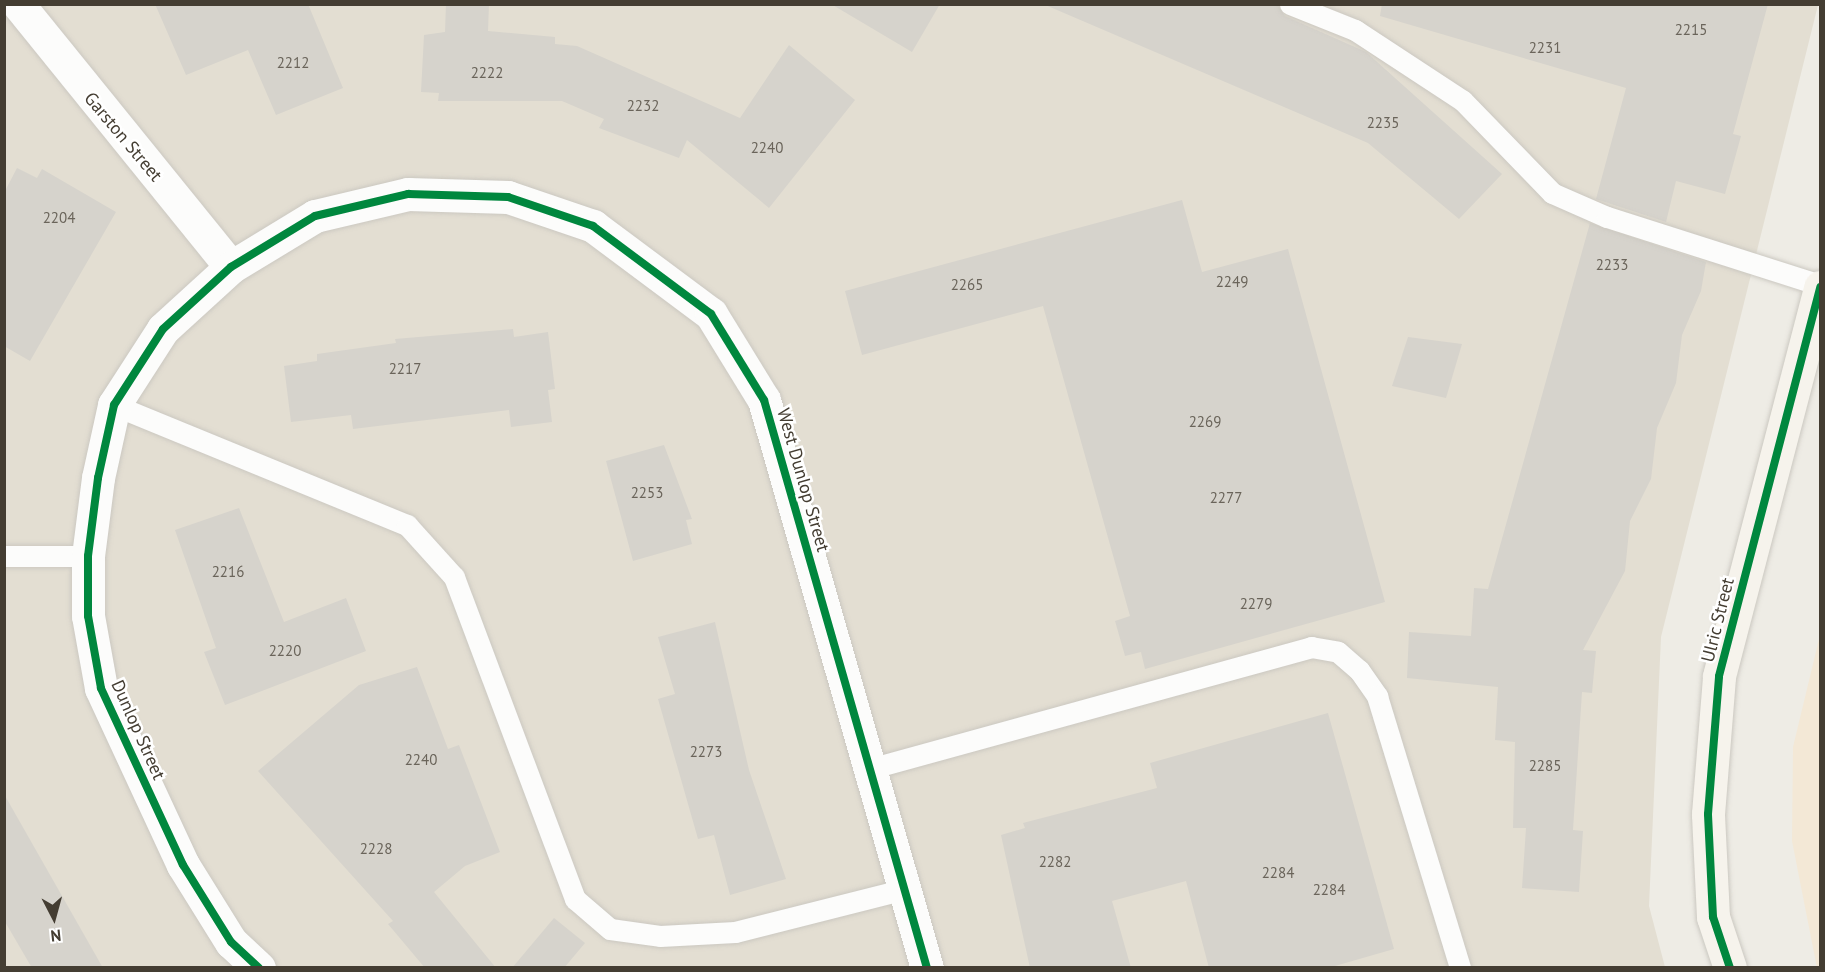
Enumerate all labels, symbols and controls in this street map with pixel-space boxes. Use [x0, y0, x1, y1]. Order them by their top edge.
house number: 2215 [1675, 21, 1707, 39]
house number: 2231 [1529, 39, 1561, 57]
house number: 2212 [277, 54, 309, 72]
house number: 2222 [471, 64, 503, 82]
street label: Garston Street [79, 88, 167, 186]
house number: 2232 [627, 97, 659, 115]
house number: 2235 [1367, 114, 1399, 132]
house number: 2240 [751, 139, 783, 157]
house number: 2204 [43, 209, 75, 227]
house number: 2233 [1596, 256, 1628, 274]
house number: 2249 [1216, 273, 1248, 291]
house number: 2265 [951, 276, 983, 294]
house number: 2217 [389, 360, 421, 378]
street label: West Dunlop Street [772, 406, 834, 554]
house number: 2269 [1189, 413, 1221, 431]
house number: 2253 [631, 484, 663, 502]
house number: 2277 [1210, 489, 1242, 507]
house number: 2216 [212, 563, 244, 581]
street label: Ulric Street [1697, 575, 1739, 665]
house number: 2279 [1240, 595, 1272, 613]
house number: 2220 [269, 642, 301, 660]
street label: Dunlop Street [106, 677, 170, 783]
house number: 2273 [690, 743, 722, 761]
house number: 2240 [405, 751, 437, 769]
house number: 2285 [1529, 757, 1561, 775]
house number: 2228 [360, 840, 392, 858]
house number: 2282 [1039, 853, 1071, 871]
house number: 2284 [1262, 864, 1294, 882]
house number: 2284 [1313, 881, 1345, 899]
north arrow [24, 888, 84, 948]
text: N [50, 925, 62, 946]

